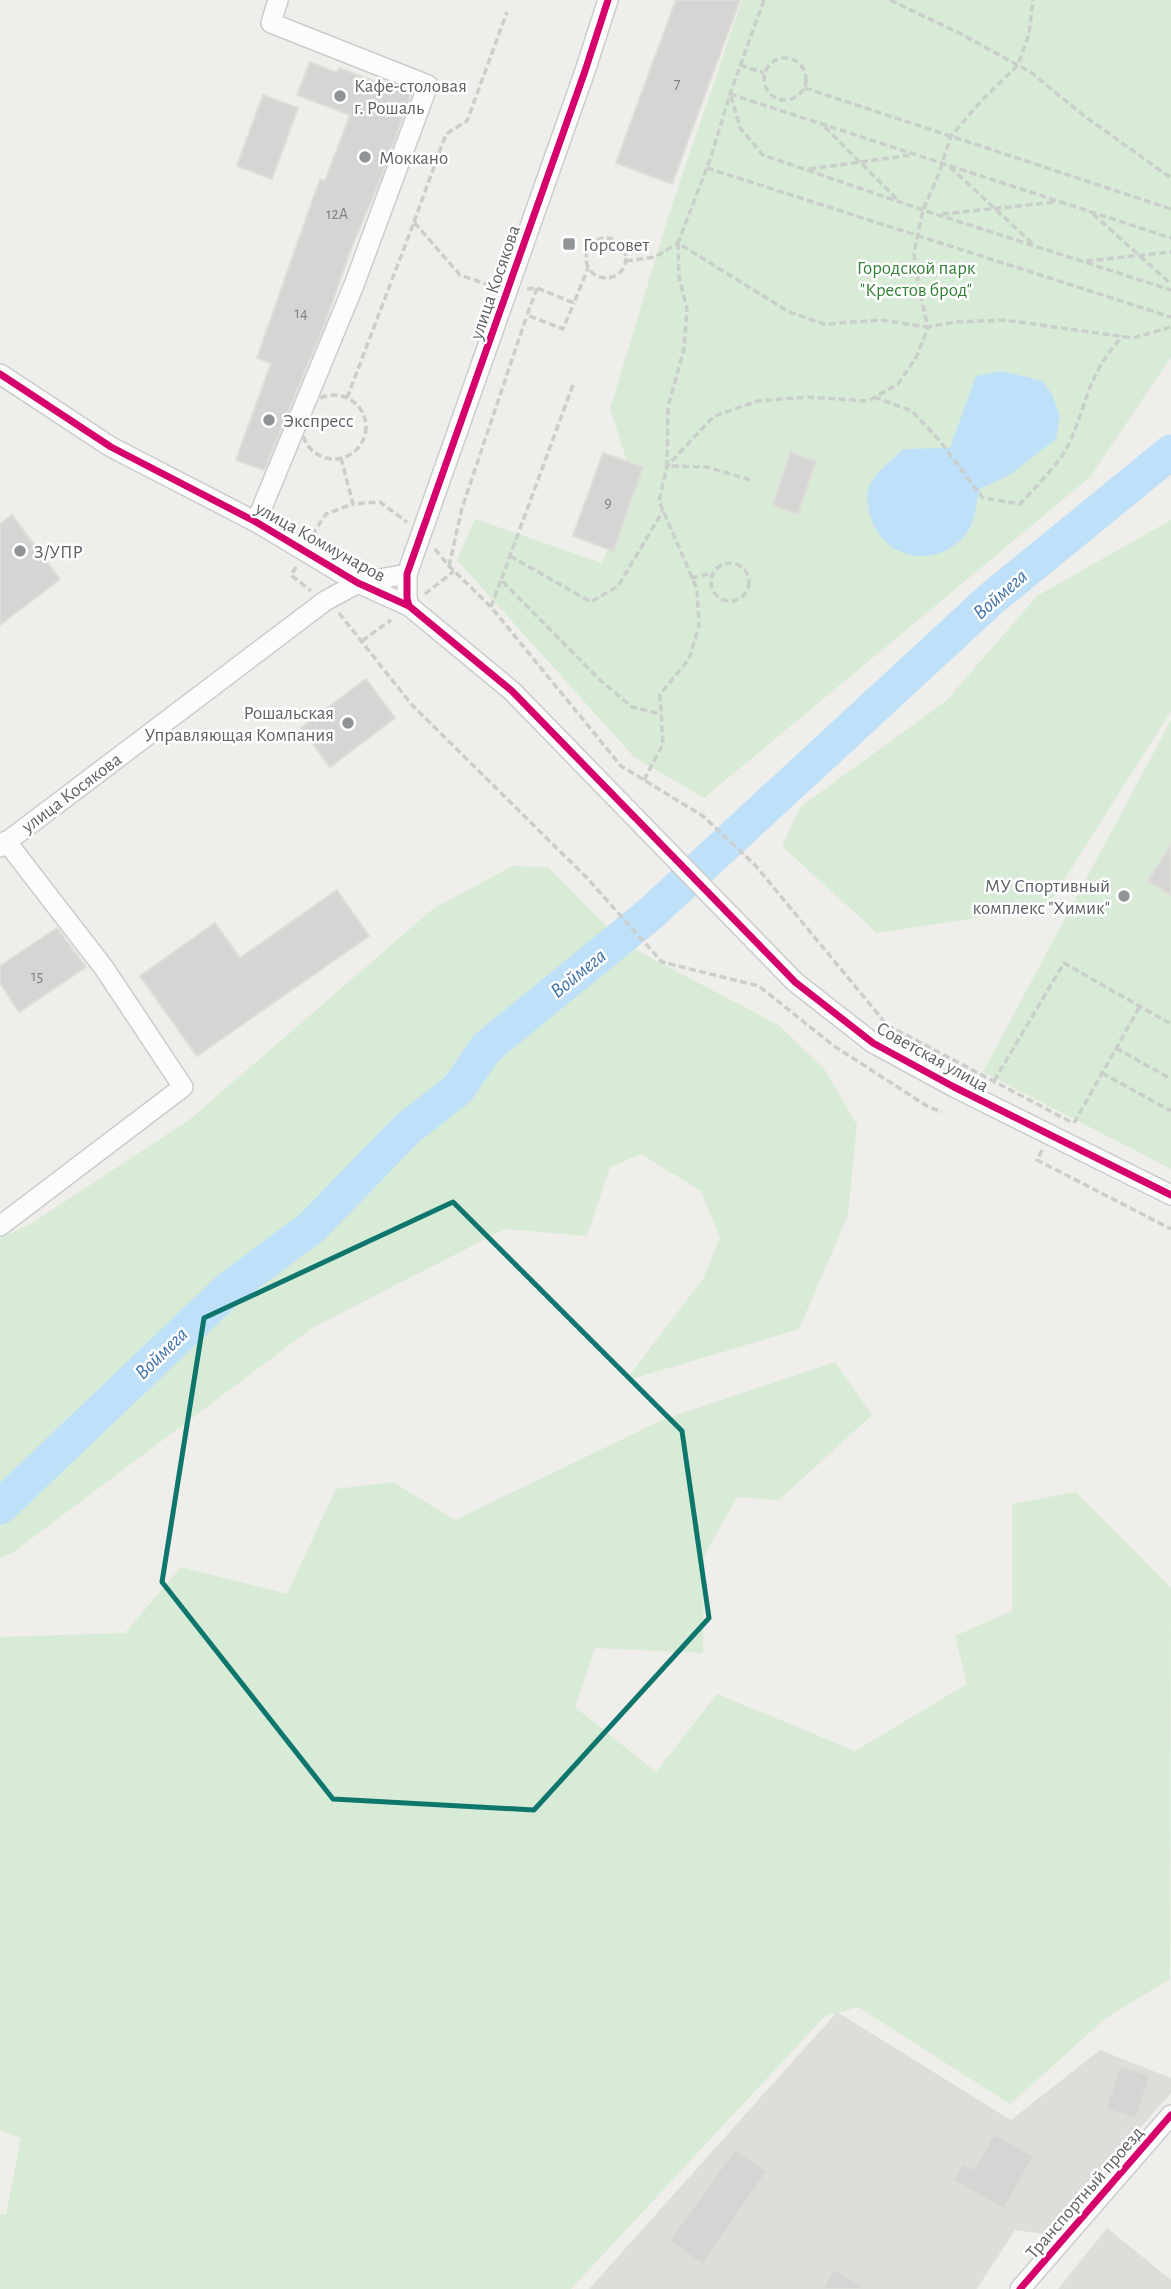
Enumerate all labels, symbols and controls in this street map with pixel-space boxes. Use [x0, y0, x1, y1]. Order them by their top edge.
house number: 7 [674, 76, 681, 92]
place label: Кафе-столовая г. Рошаль [354, 77, 467, 118]
marker: Кафе-столовая г. Рошаль [332, 88, 348, 104]
marker: Моккано [357, 149, 373, 165]
place label: Моккано [379, 149, 448, 168]
house number: 12А [326, 206, 349, 222]
street label: улица Косякова [467, 223, 524, 343]
marker: Горсовет [561, 236, 577, 252]
place label: Горсовет [583, 236, 649, 255]
park label: Городской парк "Крестов брод" [857, 259, 976, 300]
house number: 14 [294, 305, 308, 321]
marker: Экспресс [261, 412, 277, 428]
place label: Экспресс [283, 412, 354, 431]
house number: 9 [604, 495, 612, 511]
street label: улица Коммунаров [251, 498, 389, 586]
marker: З/УПР [12, 543, 28, 559]
place label: З/УПР [34, 543, 83, 562]
water label: Воймега [969, 565, 1032, 623]
place label: Рошальская Управляющая Компания [145, 704, 334, 745]
marker: Рошальская Управляющая Компания [340, 715, 356, 731]
street label: улица Косякова [18, 750, 125, 837]
place label: МУ Спортивный комплекс "Химик" [973, 877, 1110, 918]
marker: МУ Спортивный комплекс "Химик" [1116, 888, 1132, 904]
water label: Воймега [547, 945, 610, 1002]
house number: 15 [31, 968, 43, 984]
street label: Советская улица [873, 1019, 992, 1096]
water label: Воймега [131, 1323, 192, 1383]
street label: Транспортный проезд [1023, 2123, 1147, 2263]

